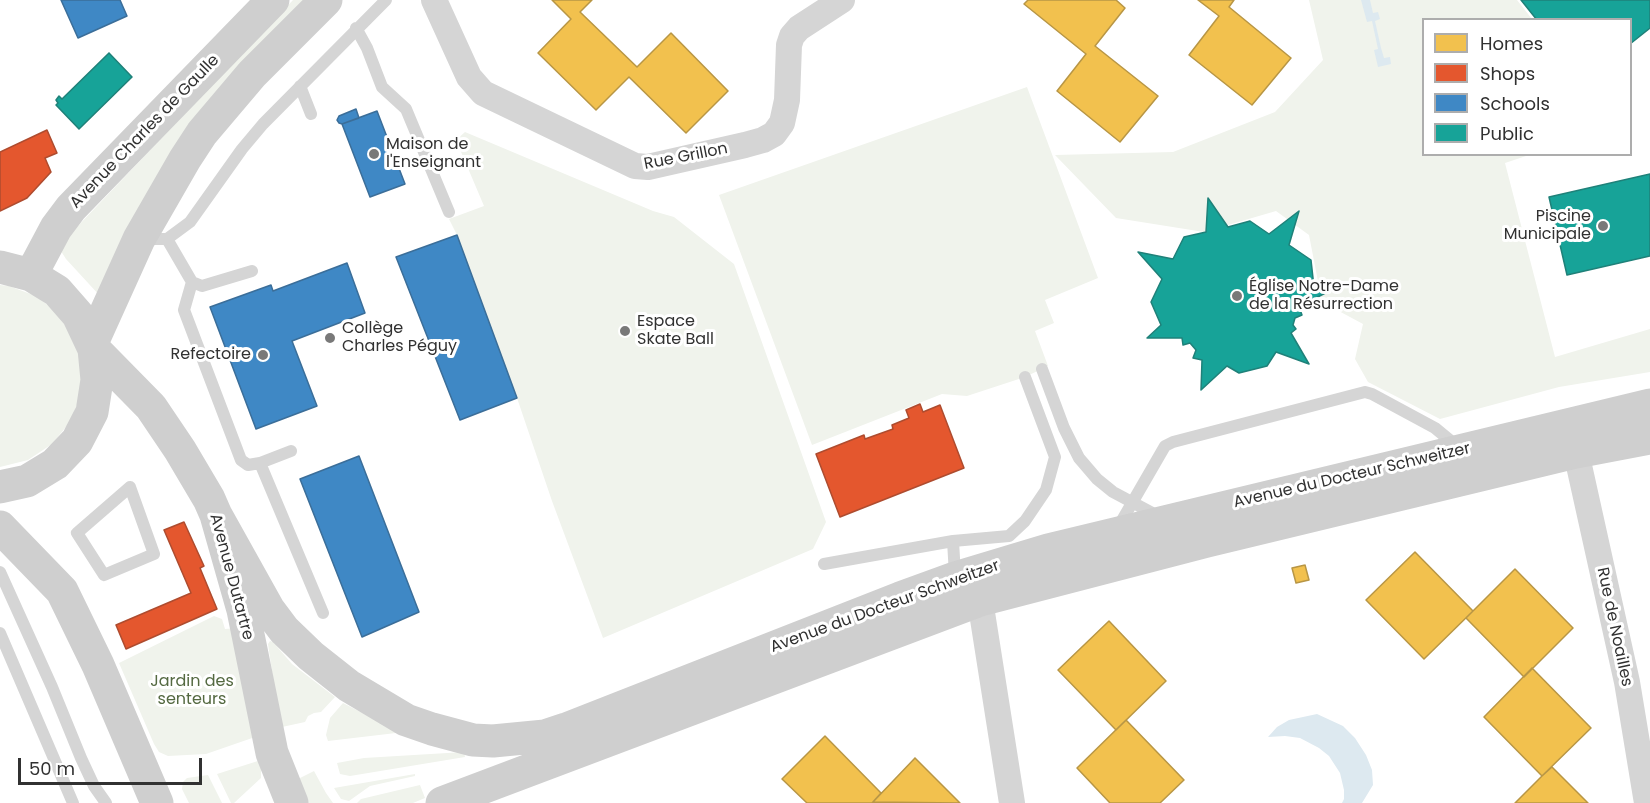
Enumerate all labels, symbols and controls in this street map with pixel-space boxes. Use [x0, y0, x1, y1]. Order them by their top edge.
legend [1422, 18, 1632, 156]
text: Homes [1480, 31, 1543, 56]
street label: Avenue Charles de Gaulle [66, 51, 224, 213]
text: Shops [1480, 61, 1535, 86]
text: Schools [1480, 91, 1550, 116]
text: Public [1480, 121, 1534, 146]
place label: Maison de l'Enseignant [386, 135, 481, 173]
street label: Rue Grillon [643, 139, 729, 175]
marker: Maison de l'Enseignant [367, 147, 381, 161]
place label: Piscine Municipale [1504, 207, 1591, 245]
marker: Piscine Municipale [1596, 219, 1610, 233]
place label: Église Notre-Dame de la Résurrection [1249, 277, 1399, 315]
marker: Église Notre-Dame de la Résurrection [1230, 289, 1244, 303]
place label: Espace Skate Ball [637, 312, 714, 350]
place label: Collège Charles Péguy [342, 319, 457, 357]
marker: Espace Skate Ball [618, 324, 632, 338]
marker: Collège Charles Péguy [323, 331, 337, 345]
place label: Refectoire [171, 345, 251, 365]
marker: Refectoire [256, 348, 270, 362]
street label: Avenue du Docteur Schweitzer [1232, 439, 1472, 513]
street label: Avenue Dutartre [205, 512, 257, 642]
street label: Avenue du Docteur Schweitzer [768, 557, 1002, 657]
street label: Rue de Noailles [1592, 566, 1636, 688]
park label: Jardin des senteurs [150, 672, 234, 710]
scale bar [21, 746, 206, 784]
text: 50 m [29, 756, 75, 781]

